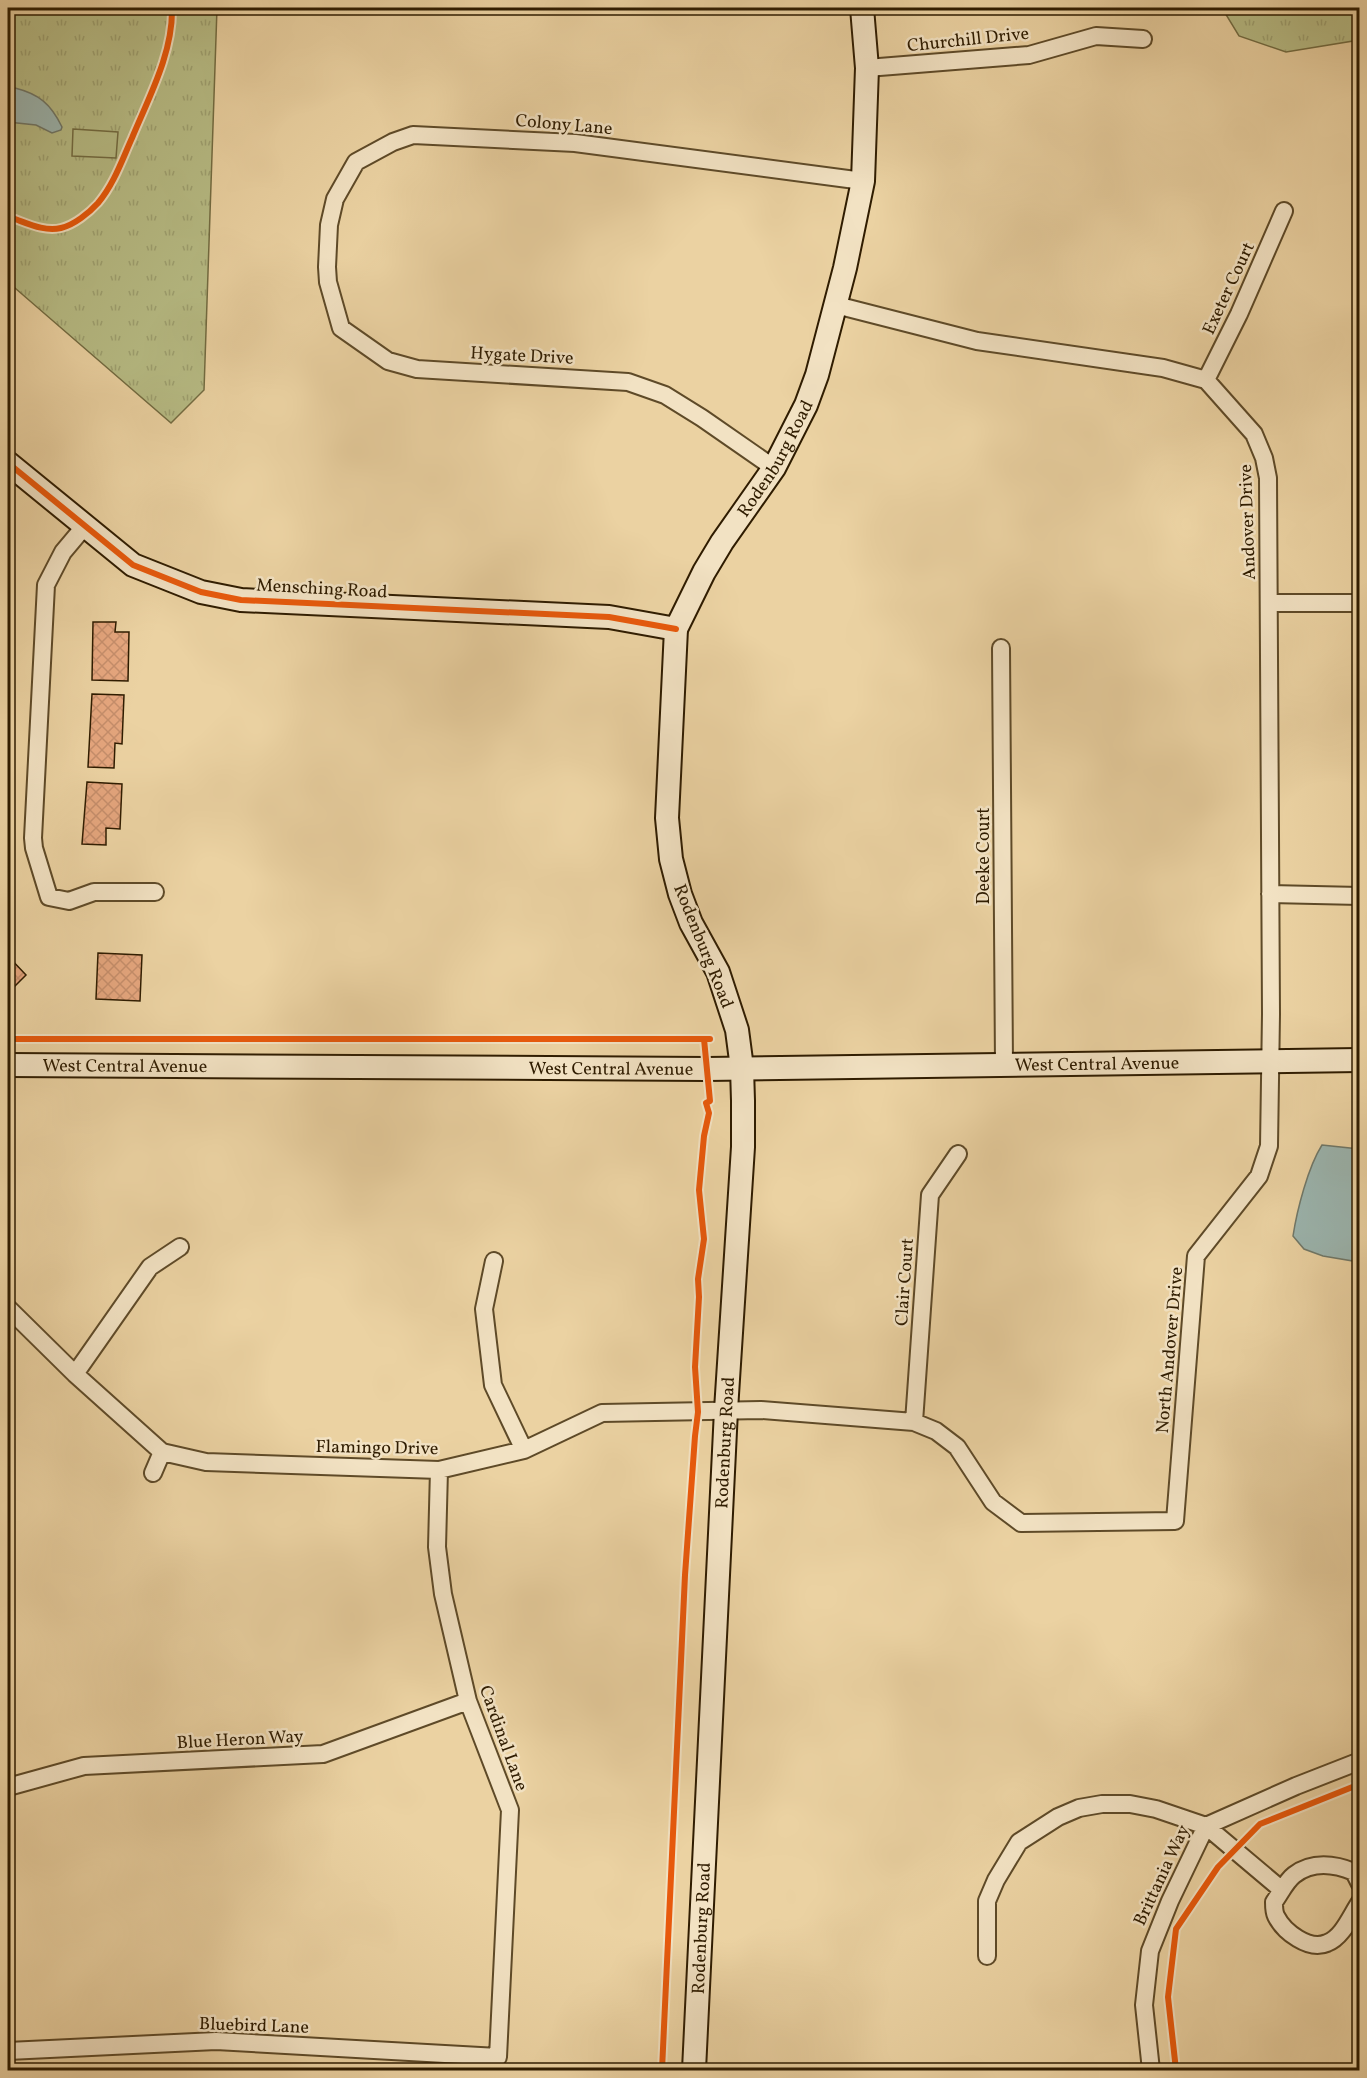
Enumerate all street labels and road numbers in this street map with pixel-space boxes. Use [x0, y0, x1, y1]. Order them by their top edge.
street label: Churchill Drive [906, 22, 1030, 59]
street label: Colony Lane [514, 109, 613, 142]
street label: Exeter Court [1197, 238, 1262, 339]
street label: Hygate Drive [470, 341, 574, 372]
street label: Rodenburg Road [732, 396, 820, 523]
street label: Andover Drive [1234, 464, 1263, 580]
street label: Mensching Road [256, 574, 388, 605]
street label: Deeke Court [972, 807, 997, 905]
street label: Rodenburg Road [666, 881, 739, 1012]
street label: West Central Avenue [1014, 1051, 1179, 1079]
street label: West Central Avenue [43, 1054, 207, 1080]
street label: West Central Avenue [529, 1057, 693, 1083]
street label: Clair Court [890, 1237, 921, 1327]
street label: North Andover Drive [1151, 1266, 1190, 1434]
street label: Rodenburg Road [710, 1376, 742, 1509]
street label: Flamingo Drive [315, 1435, 439, 1462]
street label: Cardinal Lane [472, 1682, 533, 1795]
street label: Blue Heron Way [176, 1725, 304, 1756]
street label: Brittania Way [1128, 1821, 1197, 1930]
street label: Rodenburg Road [687, 1862, 718, 1995]
street label: Bluebird Lane [198, 2012, 309, 2041]

